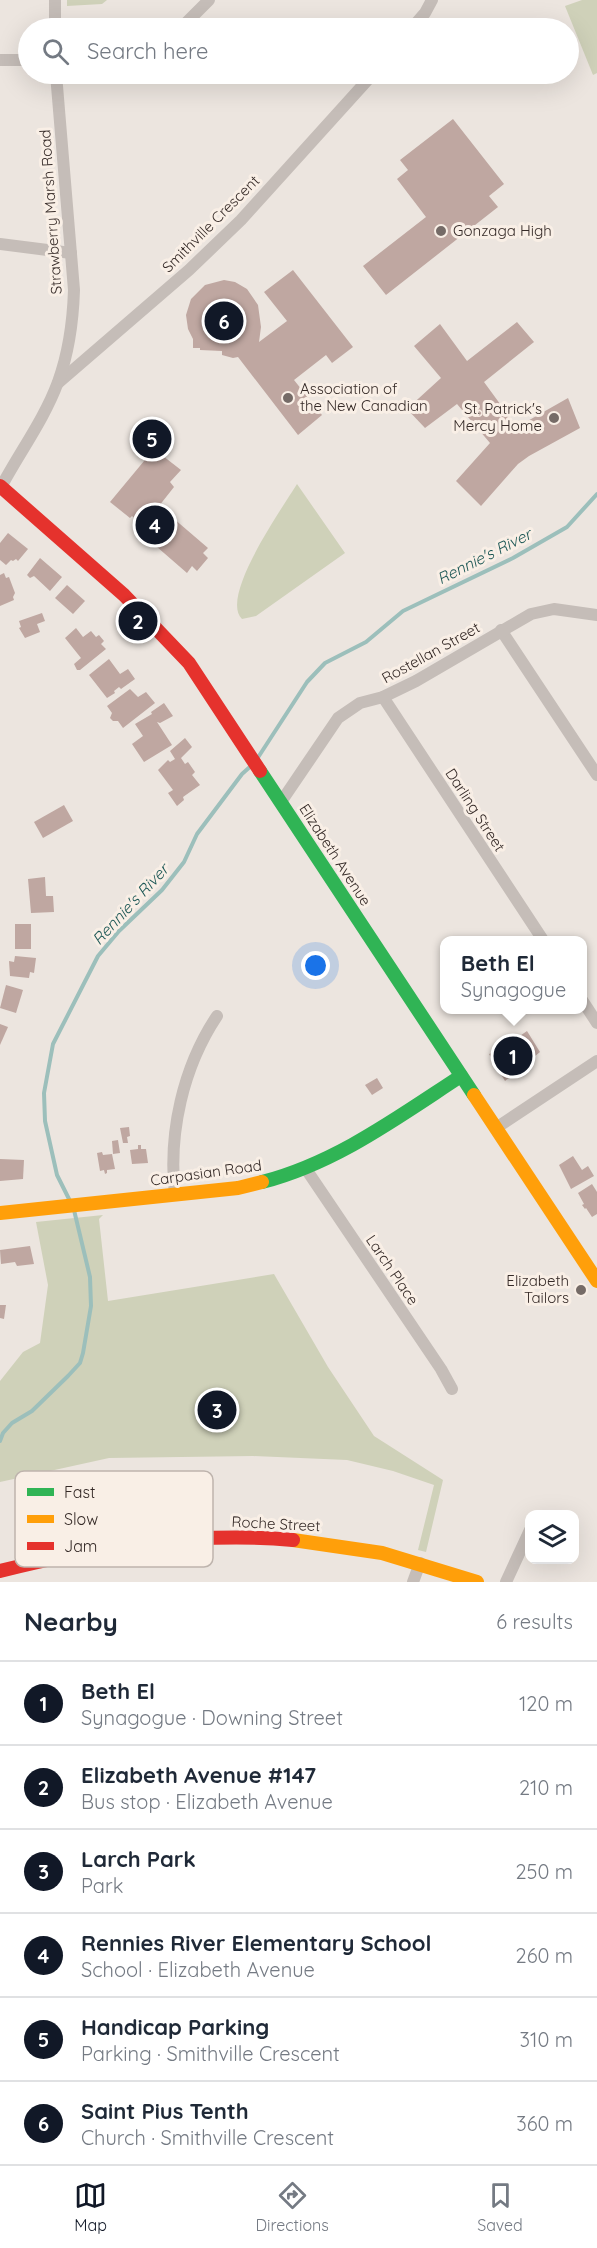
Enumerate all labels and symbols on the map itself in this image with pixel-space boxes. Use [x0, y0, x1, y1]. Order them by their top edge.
street label: Strawberry Marsh Road [35, 129, 66, 295]
street label: Smithville Crescent [158, 171, 263, 276]
place label: Gonzaga High [453, 221, 552, 240]
marker: Gonzaga High [434, 224, 448, 238]
pin: 6 [204, 298, 244, 344]
place label: Association of the New Canadian [300, 379, 428, 415]
marker: Association of the New Canadian [281, 391, 295, 405]
place label: St. Patrick's Mercy Home [453, 399, 542, 435]
marker: St. Patrick's Mercy Home [547, 411, 561, 425]
pin: 5 [132, 416, 172, 462]
pin: 4 [136, 502, 174, 548]
water label: Rennie's River [433, 523, 536, 588]
pin: 2 [118, 598, 158, 644]
street label: Rostellan Street [378, 618, 483, 687]
street label: Darling Street [441, 765, 509, 855]
street label: Elizabeth Avenue [295, 800, 376, 909]
water label: Rennie's River [87, 858, 174, 949]
your location [301, 951, 330, 980]
pin: 1 [494, 1034, 532, 1078]
street label: Carpasian Road [149, 1155, 263, 1190]
street label: Larch Place [362, 1231, 423, 1308]
place label: Elizabeth Tailors [506, 1271, 569, 1307]
marker: Elizabeth Tailors [574, 1283, 588, 1297]
pin: 3 [198, 1388, 236, 1432]
legend [15, 1471, 213, 1567]
text: Fast [64, 1482, 95, 1502]
text: Slow [64, 1509, 98, 1529]
street label: Roche Street [231, 1512, 321, 1535]
text: Jam [64, 1536, 97, 1556]

